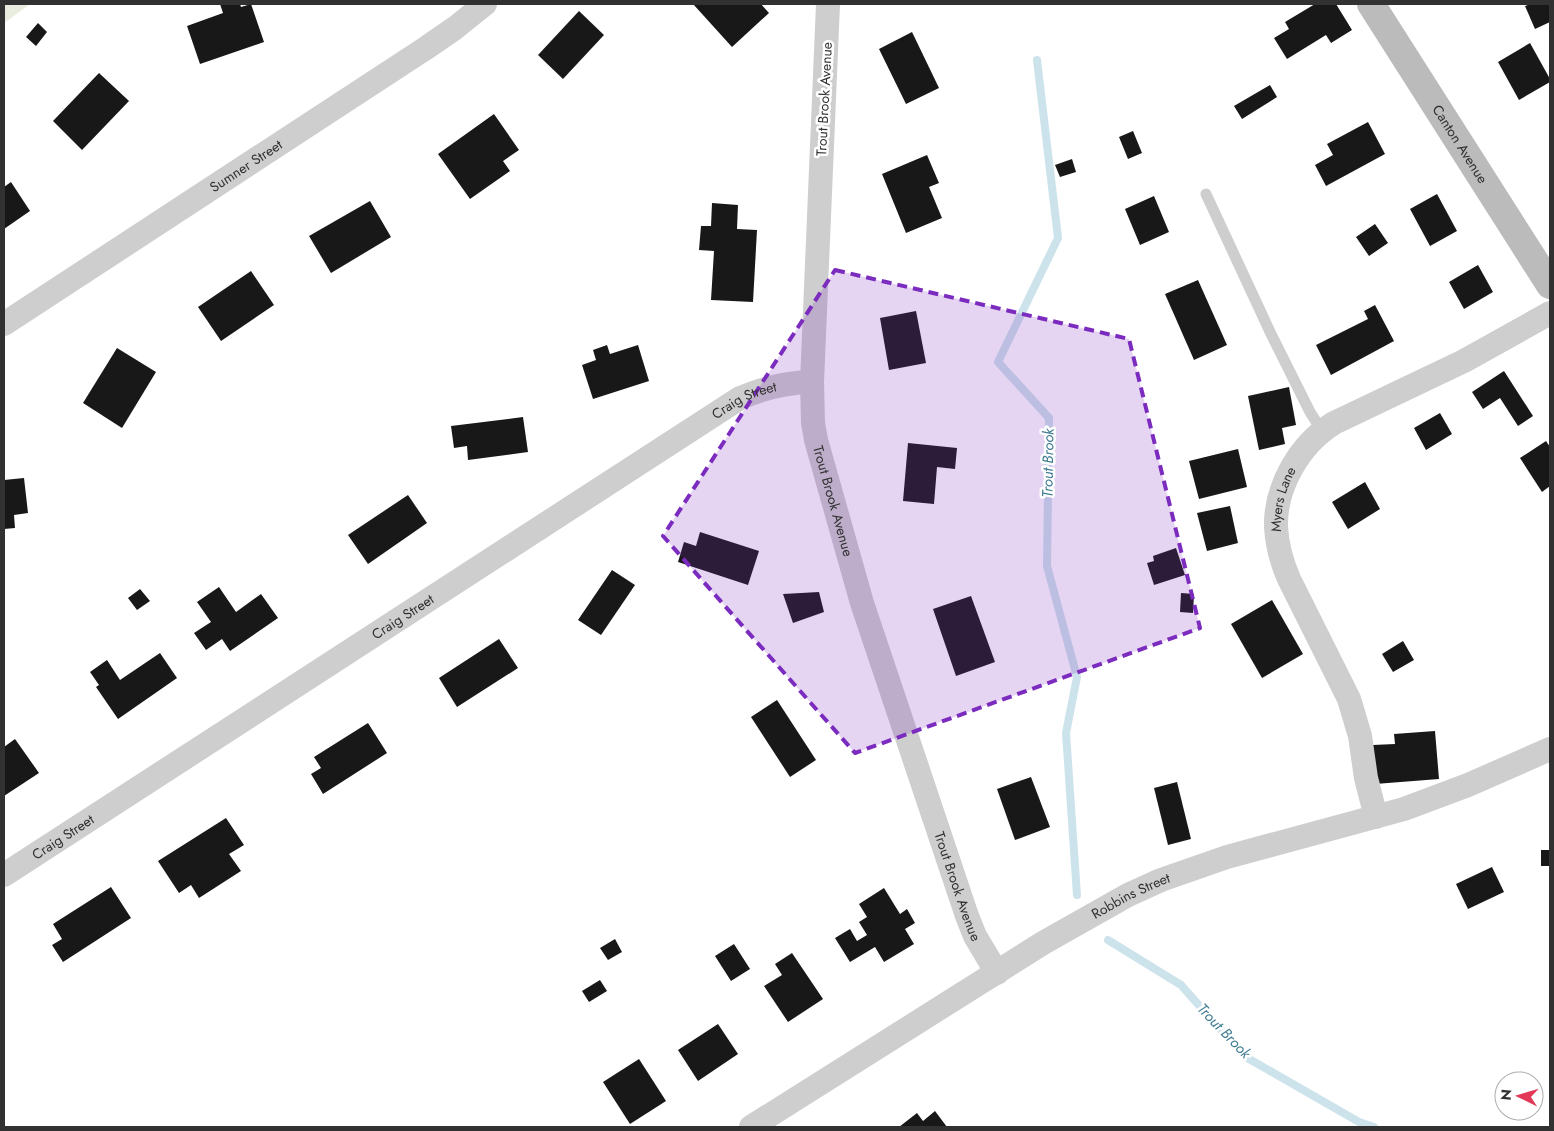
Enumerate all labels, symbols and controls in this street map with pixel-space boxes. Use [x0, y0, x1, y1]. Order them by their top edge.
street label: Trout Brook Avenue [811, 41, 837, 157]
street label: Canton Avenue [1428, 101, 1493, 187]
street label: Sumner Street [206, 134, 287, 197]
street label: Craig Street [707, 376, 779, 424]
water label: Trout Brook [1036, 428, 1060, 498]
street label: Trout Brook Avenue [808, 443, 858, 559]
street label: Myers Lane [1266, 463, 1301, 532]
street label: Craig Street [368, 589, 438, 644]
street label: Craig Street [28, 809, 98, 864]
street label: Trout Brook Avenue [929, 829, 986, 945]
street label: Robbins Street [1088, 867, 1173, 924]
water label: Trout Brook [1192, 998, 1256, 1064]
north arrow [1494, 1071, 1544, 1121]
text: N [1496, 1088, 1516, 1101]

